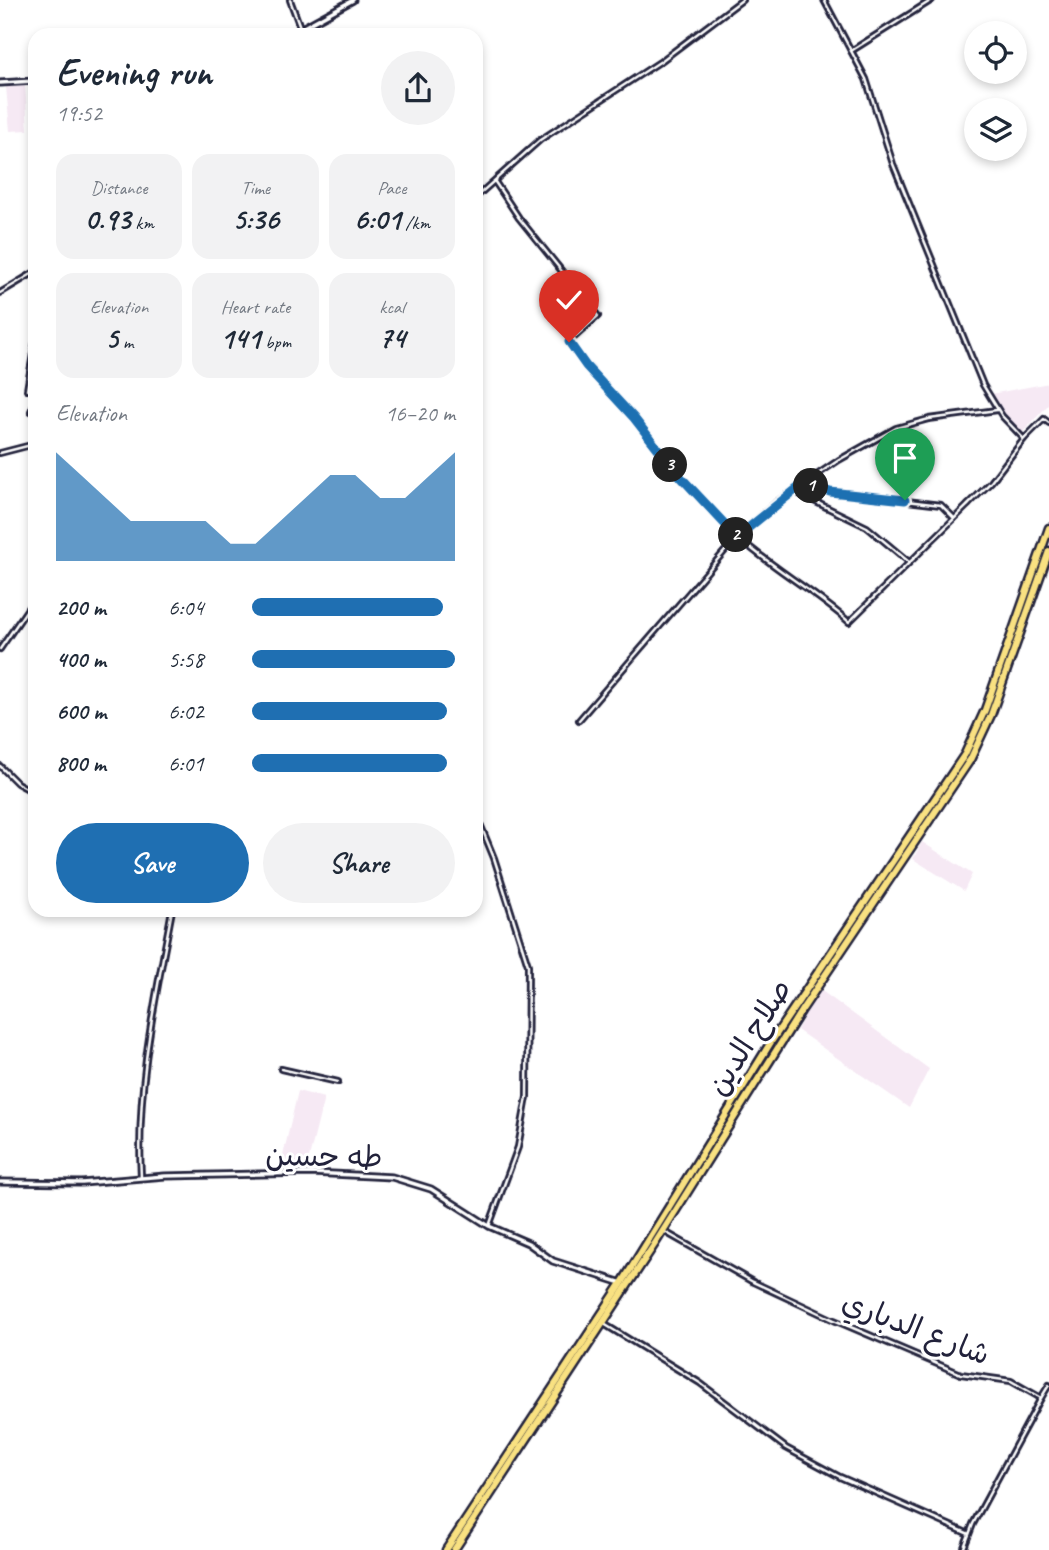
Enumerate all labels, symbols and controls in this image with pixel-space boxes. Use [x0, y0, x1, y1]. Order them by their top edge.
map controls [964, 21, 1027, 161]
button: locate [964, 21, 1027, 84]
text: Evening run [56, 49, 212, 96]
button: share [381, 51, 455, 125]
button: layers [964, 98, 1027, 161]
text: 19:52 [56, 99, 102, 128]
text: Distance [91, 176, 148, 200]
text: Time [241, 176, 270, 200]
text: Pace [377, 176, 406, 200]
text: 0.93 [85, 200, 131, 238]
text: 5:36 [232, 200, 279, 238]
text: 6:01 [354, 200, 401, 238]
text: km [131, 211, 154, 235]
text: /km [401, 211, 430, 235]
pin [539, 270, 599, 342]
icon: check [550, 281, 588, 319]
text: Elevation [90, 295, 148, 319]
text: Heart rate [221, 295, 290, 319]
text: kcal [379, 295, 404, 319]
text: 5 [105, 319, 118, 357]
text: 141 [220, 319, 260, 357]
text: 74 [378, 319, 405, 357]
text: m [118, 330, 133, 354]
text: bpm [260, 330, 291, 354]
text: Elevation [56, 399, 127, 428]
text: 16–20 m [385, 399, 455, 428]
pin [875, 428, 935, 500]
icon: arrive [886, 439, 924, 477]
pin: 3 [652, 448, 688, 482]
text: 3 [665, 452, 674, 476]
pin: 1 [794, 468, 828, 504]
text: 1 [806, 473, 815, 497]
pin: 2 [718, 518, 754, 552]
text: 2 [731, 522, 740, 546]
text: 200 m [56, 593, 106, 622]
text: 6:04 [168, 593, 204, 622]
text: 400 m [56, 645, 106, 674]
text: 5:58 [168, 645, 204, 674]
text: 600 m [56, 697, 106, 726]
text: 6:02 [168, 697, 204, 726]
text: 800 m [56, 749, 106, 778]
text: 6:01 [168, 749, 204, 778]
button: Save [56, 823, 249, 903]
button: Share [263, 823, 455, 903]
street label: صلاح الدين [698, 972, 801, 1103]
street label: طه حسين [265, 1136, 383, 1176]
street label: شارع الدباري [836, 1282, 995, 1375]

